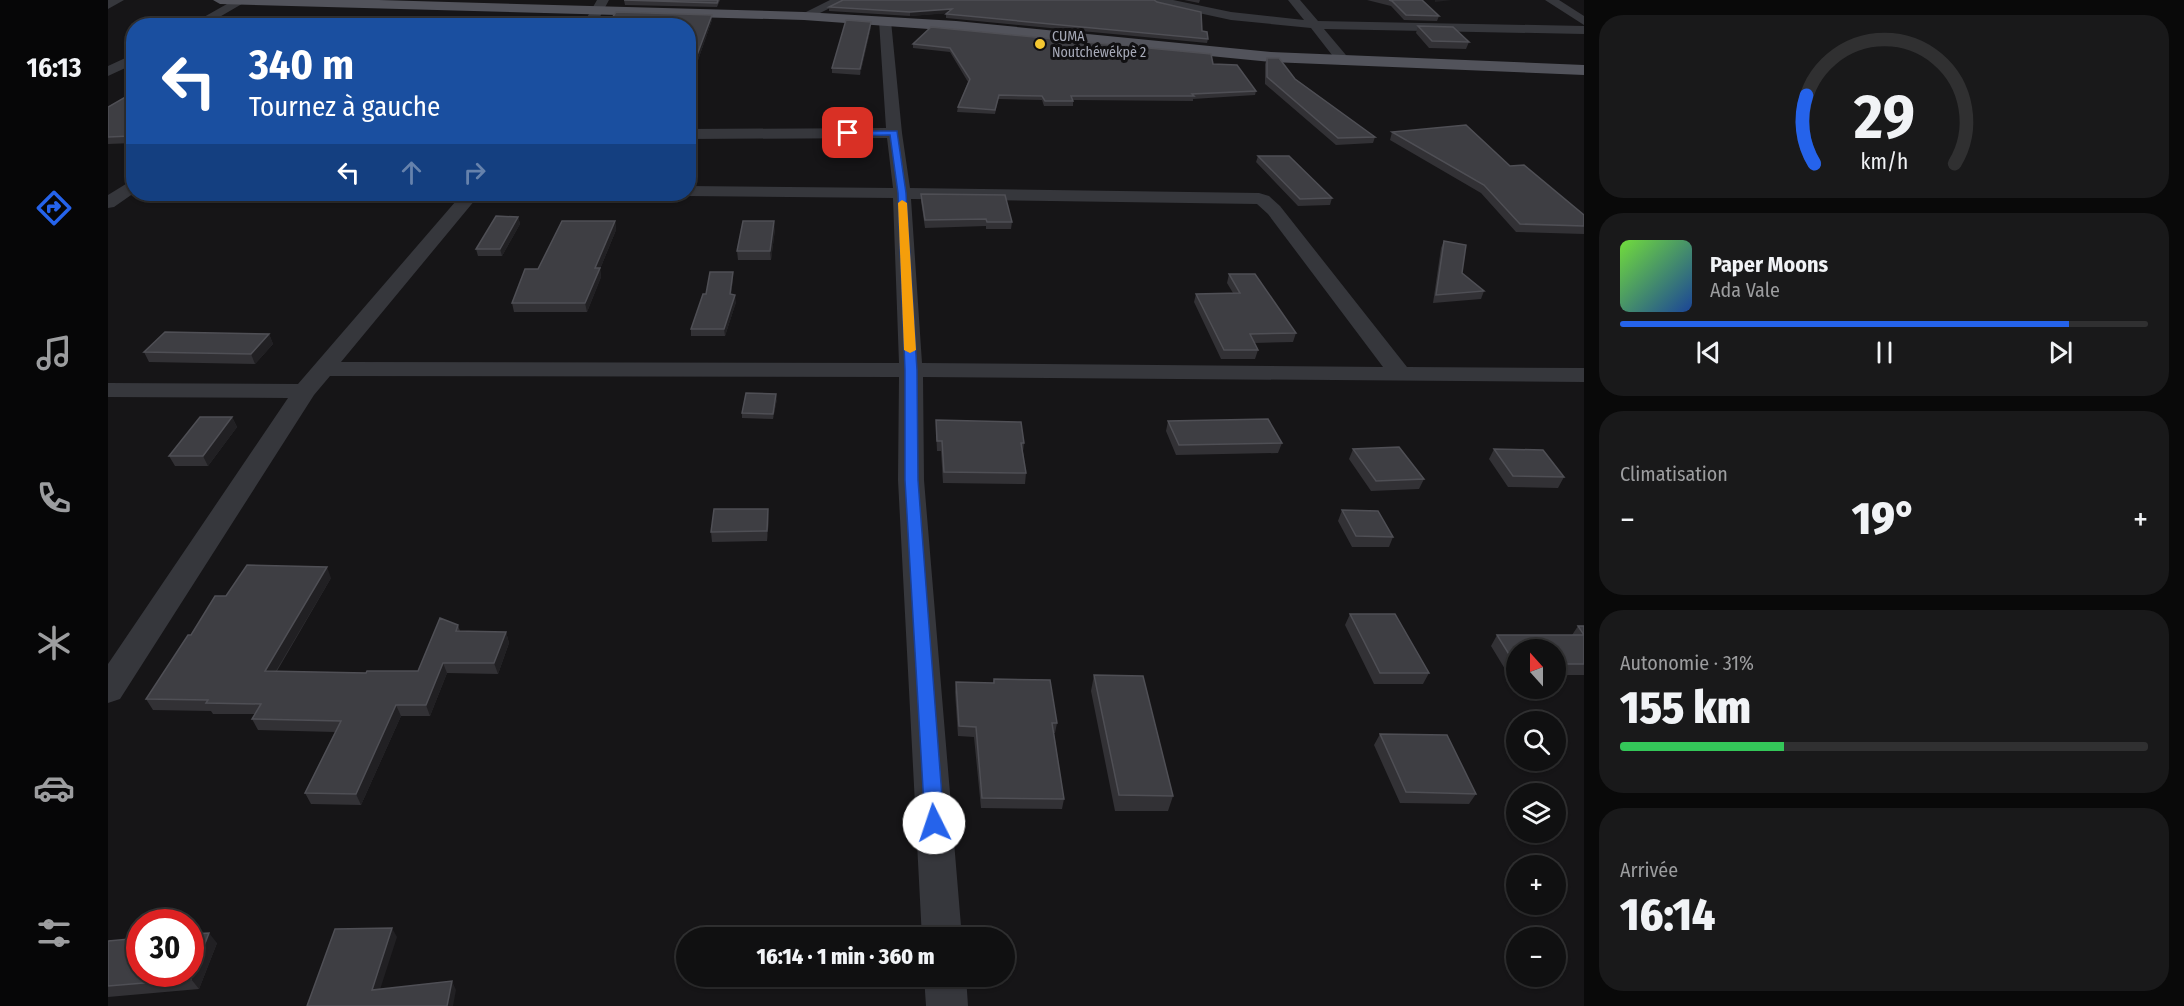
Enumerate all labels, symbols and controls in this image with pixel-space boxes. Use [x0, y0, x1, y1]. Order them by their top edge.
place label: CUMA Noutchéwékpè 2 [1052, 28, 1146, 61]
marker: CUMA Noutchéwékpè 2 [1033, 37, 1047, 51]
text: 340 m [249, 40, 354, 90]
icon: left [150, 42, 228, 120]
text: 16:13 [27, 52, 82, 84]
text: 29 [1853, 80, 1914, 155]
text: Tournez à gauche [249, 91, 440, 123]
pin [822, 107, 873, 158]
icon: arrive [831, 116, 864, 149]
text: km/h [1860, 149, 1908, 175]
icon: left [332, 156, 365, 189]
icon: ahead [395, 156, 428, 189]
icon: right [458, 156, 491, 189]
icon: directions [33, 187, 75, 229]
text: Paper Moons [1710, 251, 1828, 278]
text: Ada Vale [1710, 278, 1780, 302]
icon: music [33, 332, 75, 374]
icon: previous [1692, 336, 1725, 369]
icon: pause [1868, 336, 1901, 369]
icon: next [2044, 336, 2077, 369]
text: Climatisation [1620, 462, 1728, 486]
icon: phone [33, 477, 75, 519]
text: 19° [1852, 492, 1916, 546]
text: − [1620, 500, 1635, 540]
text: + [2133, 500, 2148, 540]
icon: climate [33, 622, 75, 664]
north arrow [1506, 639, 1566, 699]
map controls [1506, 639, 1566, 987]
text: Autonomie · 31% [1620, 651, 1754, 675]
text: 155 km [1620, 681, 1751, 735]
button: search [1506, 711, 1566, 771]
icon: car [33, 767, 75, 809]
button: layers [1506, 783, 1566, 843]
position arrow [902, 791, 966, 855]
button: + [1506, 855, 1566, 915]
text: Arrivée [1620, 858, 1678, 882]
text: 16:14 [1620, 888, 1715, 942]
speed limit sign: 30 [126, 909, 204, 987]
icon: filters [33, 912, 75, 954]
button: − [1506, 927, 1566, 987]
text: 16:14 · 1 min · 360 m [757, 943, 934, 970]

